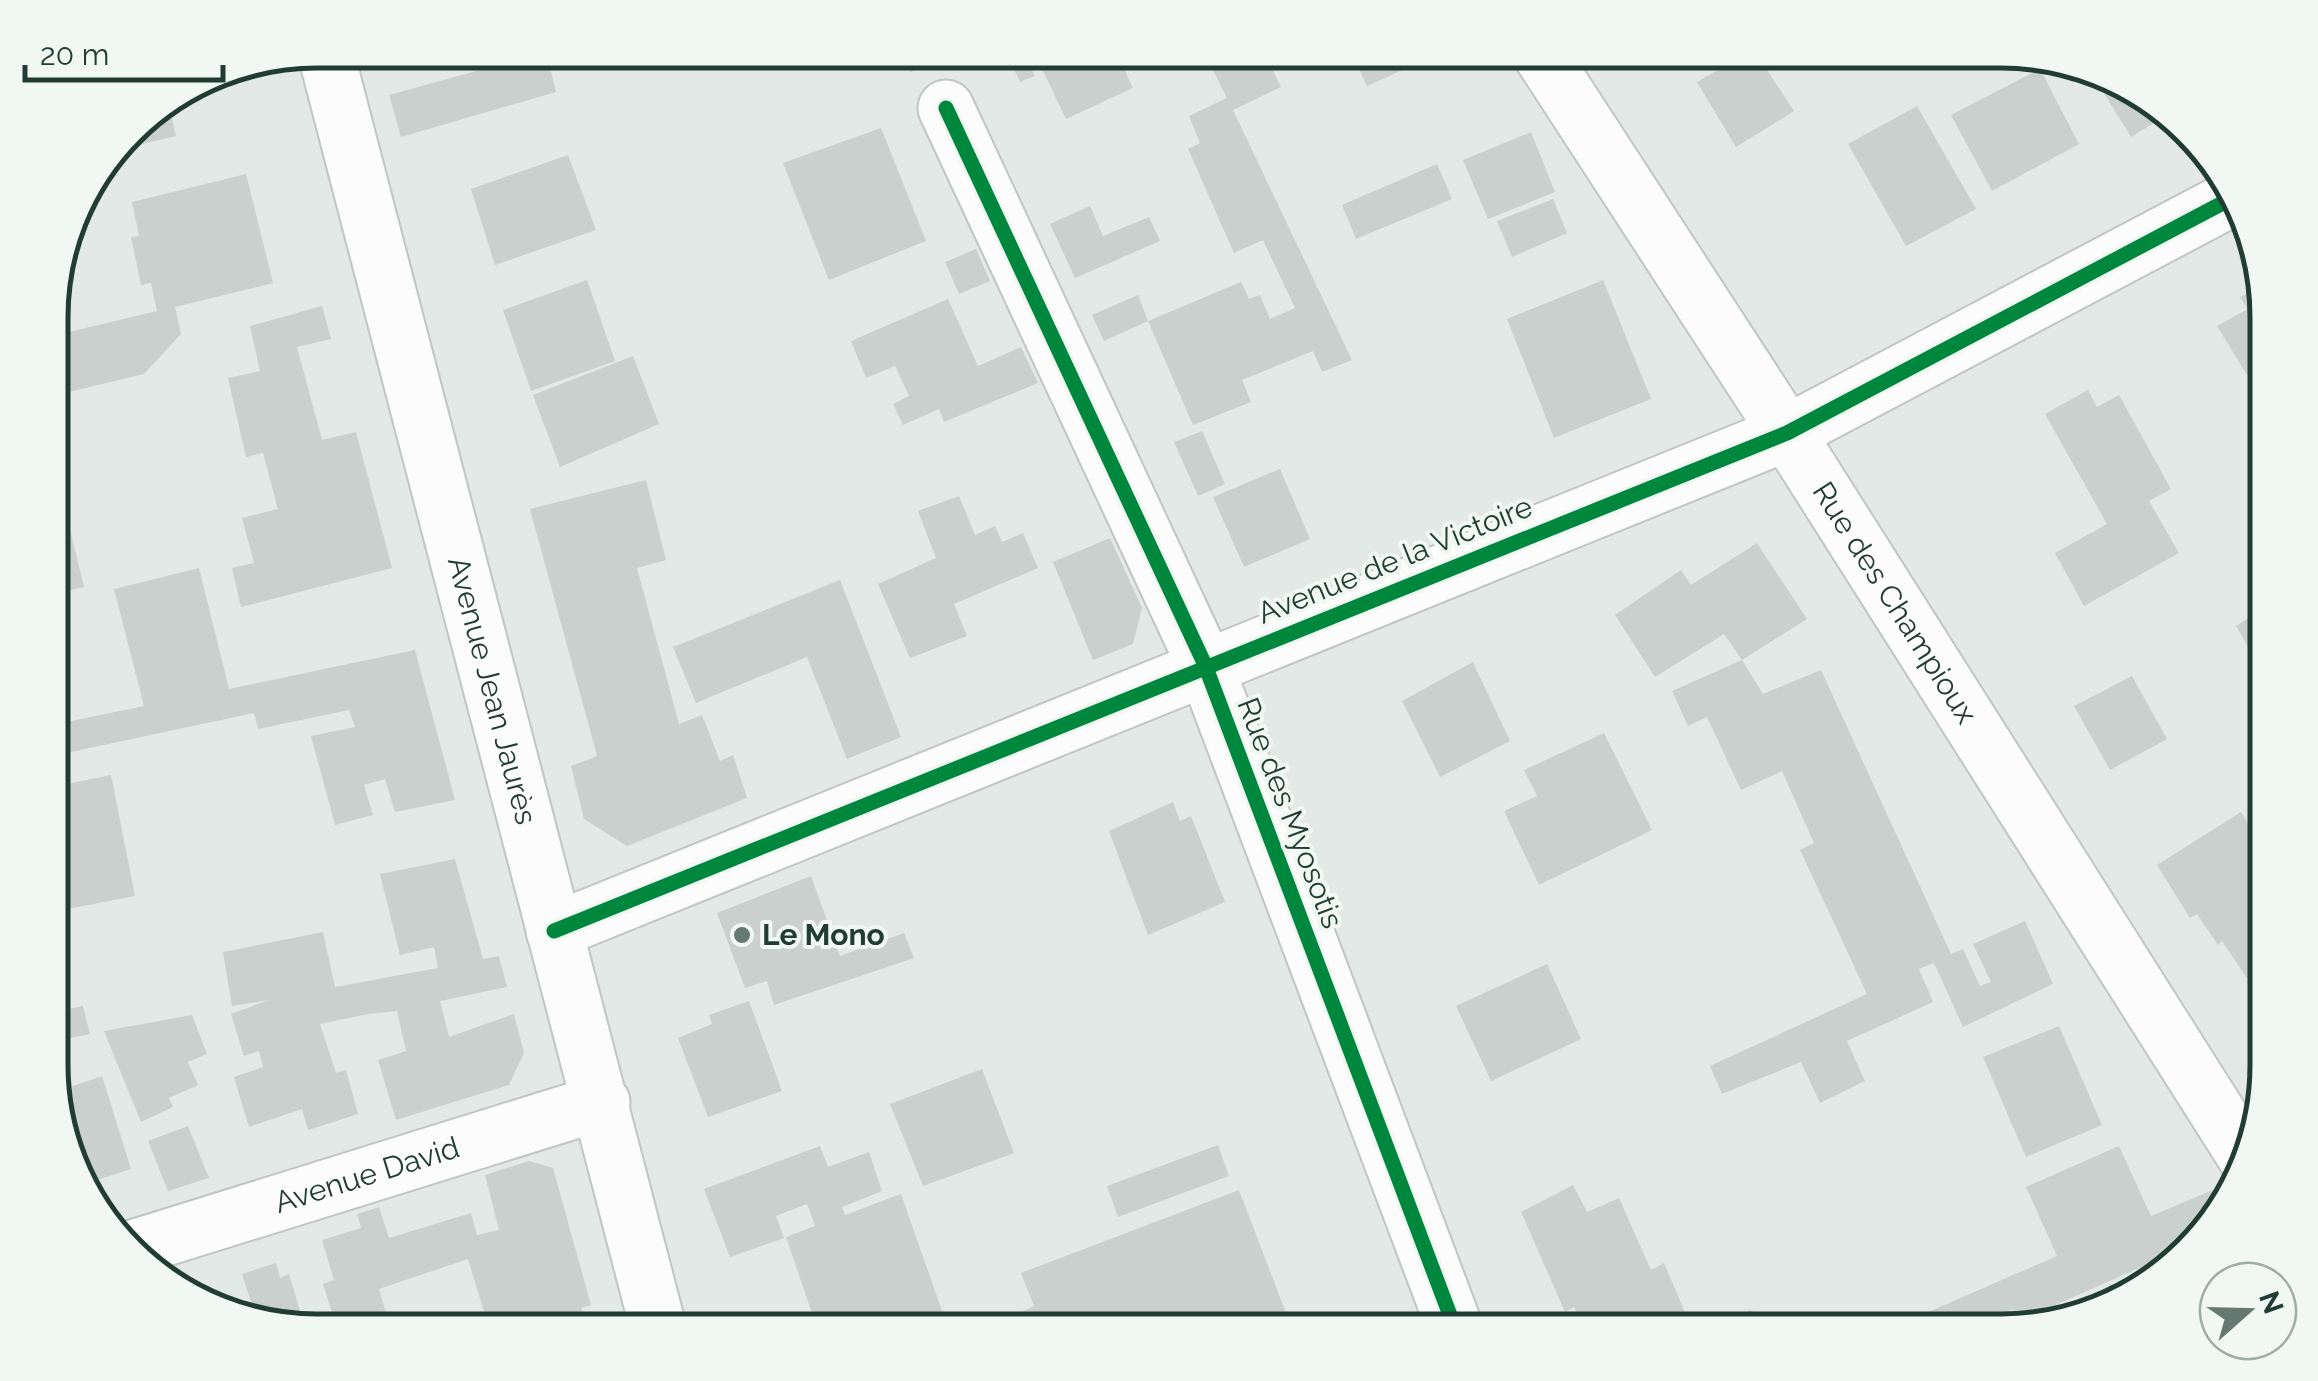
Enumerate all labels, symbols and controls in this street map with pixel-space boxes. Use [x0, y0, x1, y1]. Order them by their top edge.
scale bar [25, 20, 222, 82]
text: 20 m [40, 37, 109, 72]
street label: Rue des Champioux [1806, 476, 1984, 730]
street label: Avenue de la Victoire [1252, 488, 1537, 631]
street label: Avenue Jean Jaurès [441, 553, 544, 828]
street label: Rue des Myosotis [1230, 693, 1351, 933]
place label: Le Mono [762, 917, 885, 952]
marker: Le Mono [731, 924, 753, 946]
street label: Avenue David [270, 1130, 463, 1220]
north arrow [2198, 1261, 2298, 1361]
text: N [2252, 1287, 2290, 1318]

